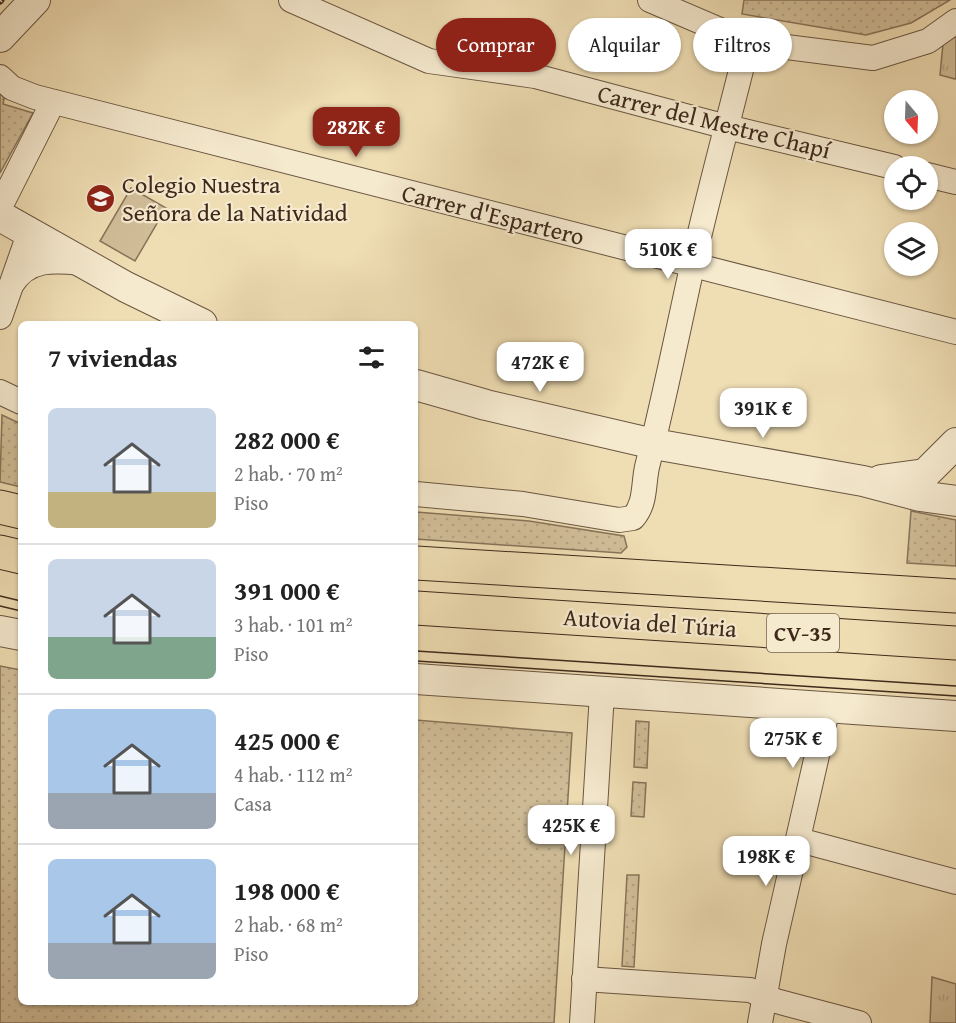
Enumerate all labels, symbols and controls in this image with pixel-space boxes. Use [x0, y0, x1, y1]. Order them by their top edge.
chip: Comprar [436, 18, 556, 72]
chip: Alquilar [568, 18, 681, 72]
chip: Filtros [693, 18, 792, 72]
street label: Carrer del Mestre Chapí [594, 76, 835, 168]
north arrow [884, 90, 938, 144]
map controls [884, 90, 938, 276]
pin: 282K € [307, 107, 405, 158]
text: 282K € [327, 112, 385, 141]
button: locate [884, 156, 938, 210]
place label: Colegio Nuestra Señora de la Natividad [122, 167, 348, 230]
street label: Carrer d'Espartero [398, 175, 588, 254]
school or university icon: Colegio Nuestra Señora de la Natividad [85, 183, 117, 215]
button: layers [884, 222, 938, 276]
pin: 510K € [619, 229, 717, 280]
text: 510K € [639, 234, 697, 263]
text: 7 viviendas [48, 338, 178, 377]
icon: filters [355, 341, 388, 374]
pin: 472K € [491, 342, 589, 393]
text: 472K € [511, 347, 569, 376]
pin: 391K € [714, 388, 812, 439]
text: 391K € [734, 393, 792, 422]
text: 282 000 € [234, 420, 340, 459]
icon: home [96, 432, 168, 504]
text: 2 hab. · 70 m² [234, 459, 343, 488]
text: Piso [234, 488, 269, 517]
text: 391 000 € [234, 571, 340, 610]
icon: home [96, 583, 168, 655]
street label: Autovia del Túria [562, 599, 738, 646]
text: 3 hab. · 101 m² [234, 610, 352, 639]
road number: CV-35 [767, 614, 839, 652]
text: Piso [234, 639, 269, 668]
pin: 275K € [744, 718, 842, 769]
text: 425 000 € [234, 721, 340, 760]
text: 275K € [764, 723, 822, 752]
icon: home [96, 733, 168, 805]
text: 4 hab. · 112 m² [234, 760, 352, 789]
text: Casa [234, 789, 272, 818]
pin: 425K € [522, 805, 620, 856]
text: 425K € [542, 810, 600, 839]
pin: 198K € [717, 836, 815, 887]
text: 198K € [737, 841, 795, 870]
text: 198 000 € [234, 871, 340, 910]
icon: home [96, 883, 168, 955]
text: 2 hab. · 68 m² [234, 910, 343, 939]
text: Piso [234, 939, 269, 968]

